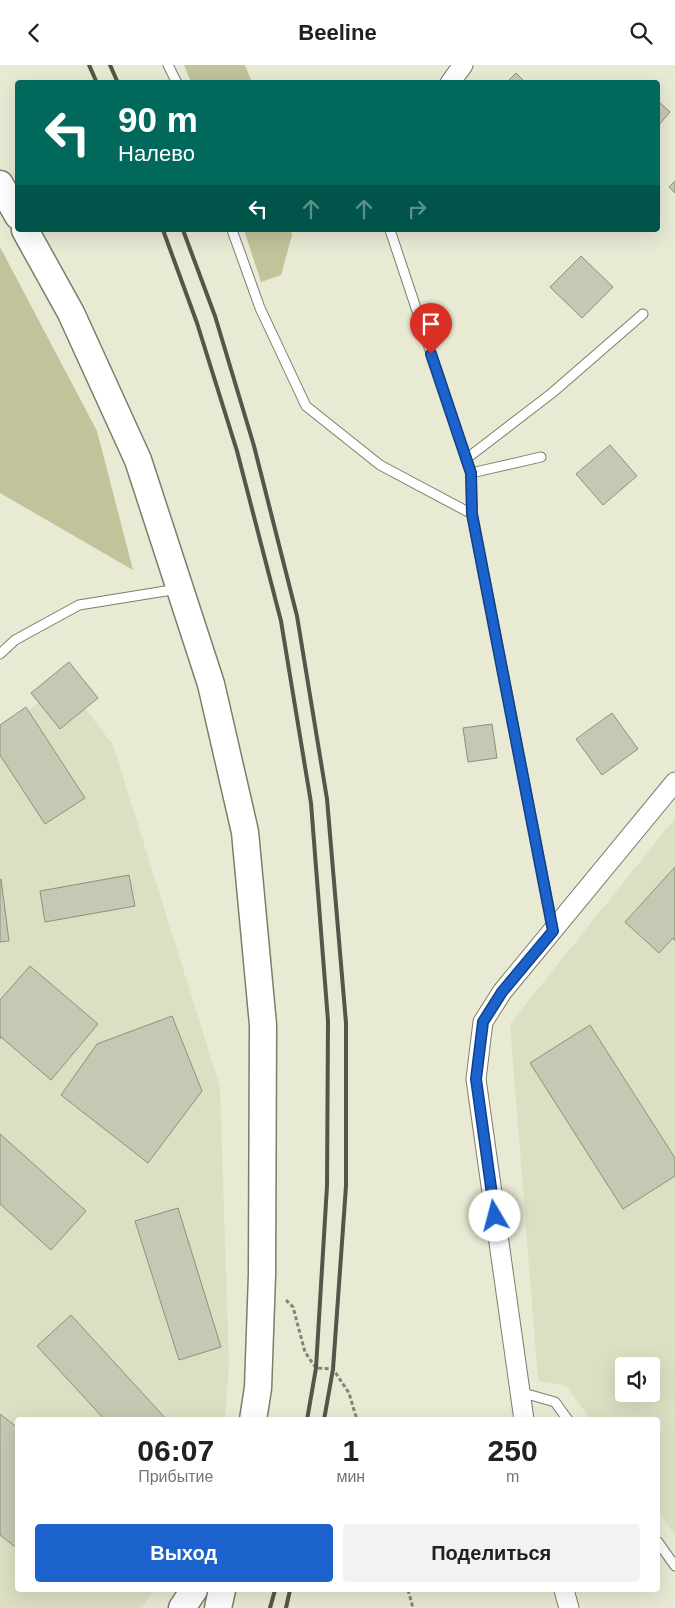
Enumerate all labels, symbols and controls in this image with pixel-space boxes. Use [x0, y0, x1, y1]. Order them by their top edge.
icon: back [20, 19, 48, 47]
icon: search [627, 19, 655, 47]
text: Beeline [298, 20, 377, 45]
icon: left [35, 100, 100, 165]
text: 90 m [118, 100, 198, 139]
text: Налево [118, 141, 195, 166]
icon: left [244, 195, 272, 223]
icon: ahead [297, 195, 325, 223]
icon: ahead [350, 195, 378, 223]
icon: right [403, 195, 431, 223]
pin [410, 303, 452, 354]
icon: arrive [417, 310, 445, 338]
position arrow [468, 1189, 520, 1241]
map controls [615, 1357, 660, 1402]
button: sound [615, 1357, 660, 1402]
text: 06:07 [137, 1434, 214, 1467]
text: 1 [342, 1434, 359, 1467]
text: 250 [488, 1434, 538, 1467]
text: Прибытие [138, 1468, 213, 1485]
text: мин [336, 1468, 365, 1485]
text: m [506, 1468, 519, 1485]
button: Выход [35, 1524, 333, 1582]
button: Поделиться [343, 1524, 640, 1582]

